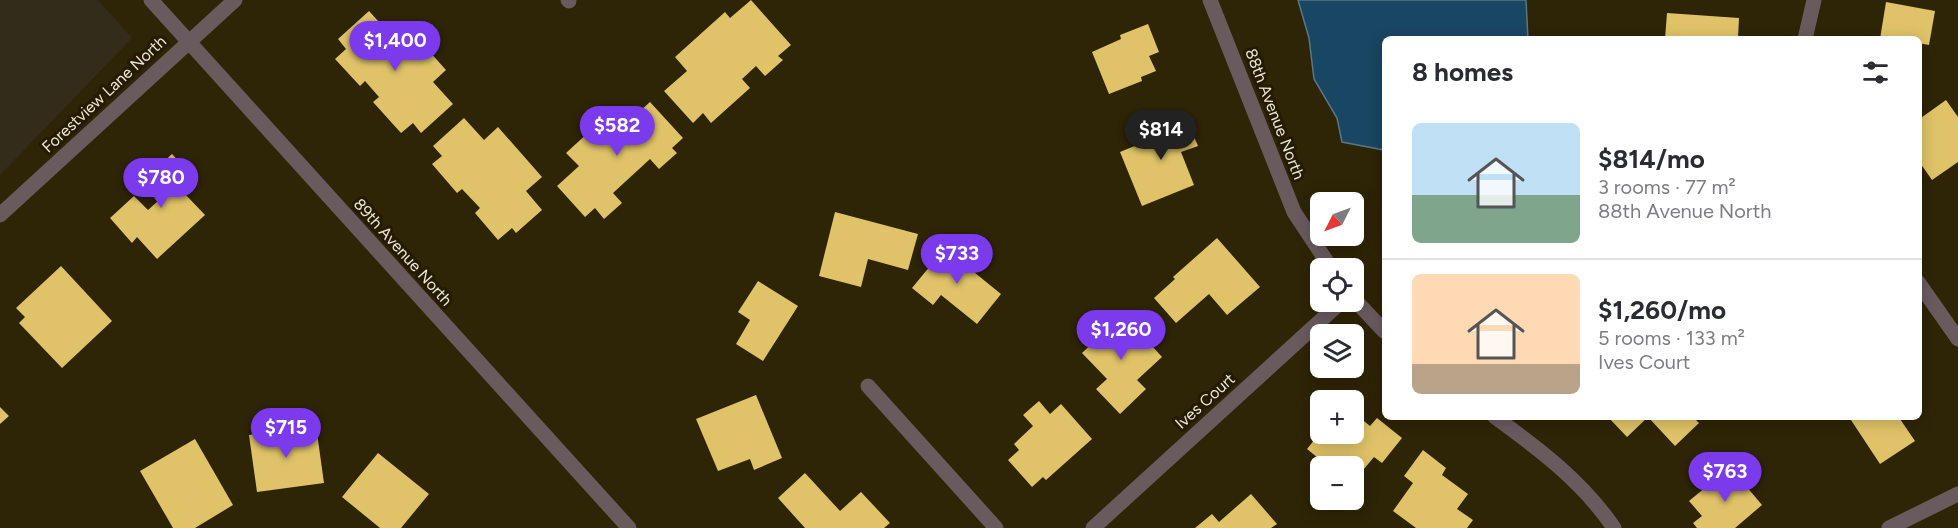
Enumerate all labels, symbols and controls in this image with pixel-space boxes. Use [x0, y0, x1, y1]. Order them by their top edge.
pin: $1,400 [346, 21, 444, 72]
text: $1,400 [363, 28, 427, 52]
street label: Forestview Lane North [38, 32, 170, 156]
street label: 88th Avenue North [1241, 46, 1309, 182]
text: 8 homes [1412, 56, 1513, 88]
icon: filters [1859, 56, 1892, 89]
pin: $582 [581, 106, 653, 157]
pin: $814 [1125, 110, 1197, 161]
text: $582 [594, 113, 640, 137]
text: $814 [1139, 117, 1183, 141]
text: $814/mo [1598, 143, 1705, 175]
icon: home [1460, 147, 1532, 219]
pin: $780 [125, 158, 197, 209]
text: $780 [137, 165, 185, 189]
text: 3 rooms · 77 m² [1598, 175, 1736, 199]
north arrow [1310, 192, 1364, 246]
map controls [1310, 192, 1364, 510]
street label: 89th Avenue North [350, 194, 456, 310]
text: 88th Avenue North [1598, 199, 1771, 223]
pin: $733 [921, 234, 993, 285]
text: $733 [935, 241, 979, 265]
button: locate [1310, 258, 1364, 312]
text: $1,260/mo [1598, 294, 1726, 326]
icon: home [1460, 298, 1532, 370]
pin: $1,260 [1072, 310, 1170, 361]
text: $1,260 [1091, 317, 1151, 341]
button: layers [1310, 324, 1364, 378]
text: 5 rooms · 133 m² [1598, 326, 1745, 350]
text: Ives Court [1598, 350, 1690, 374]
street label: Ives Court [1171, 369, 1239, 433]
button: + [1310, 390, 1364, 444]
pin: $715 [250, 408, 322, 459]
text: $715 [265, 415, 307, 439]
pin: $763 [1689, 452, 1761, 503]
button: − [1310, 456, 1364, 510]
text: $763 [1703, 459, 1747, 483]

